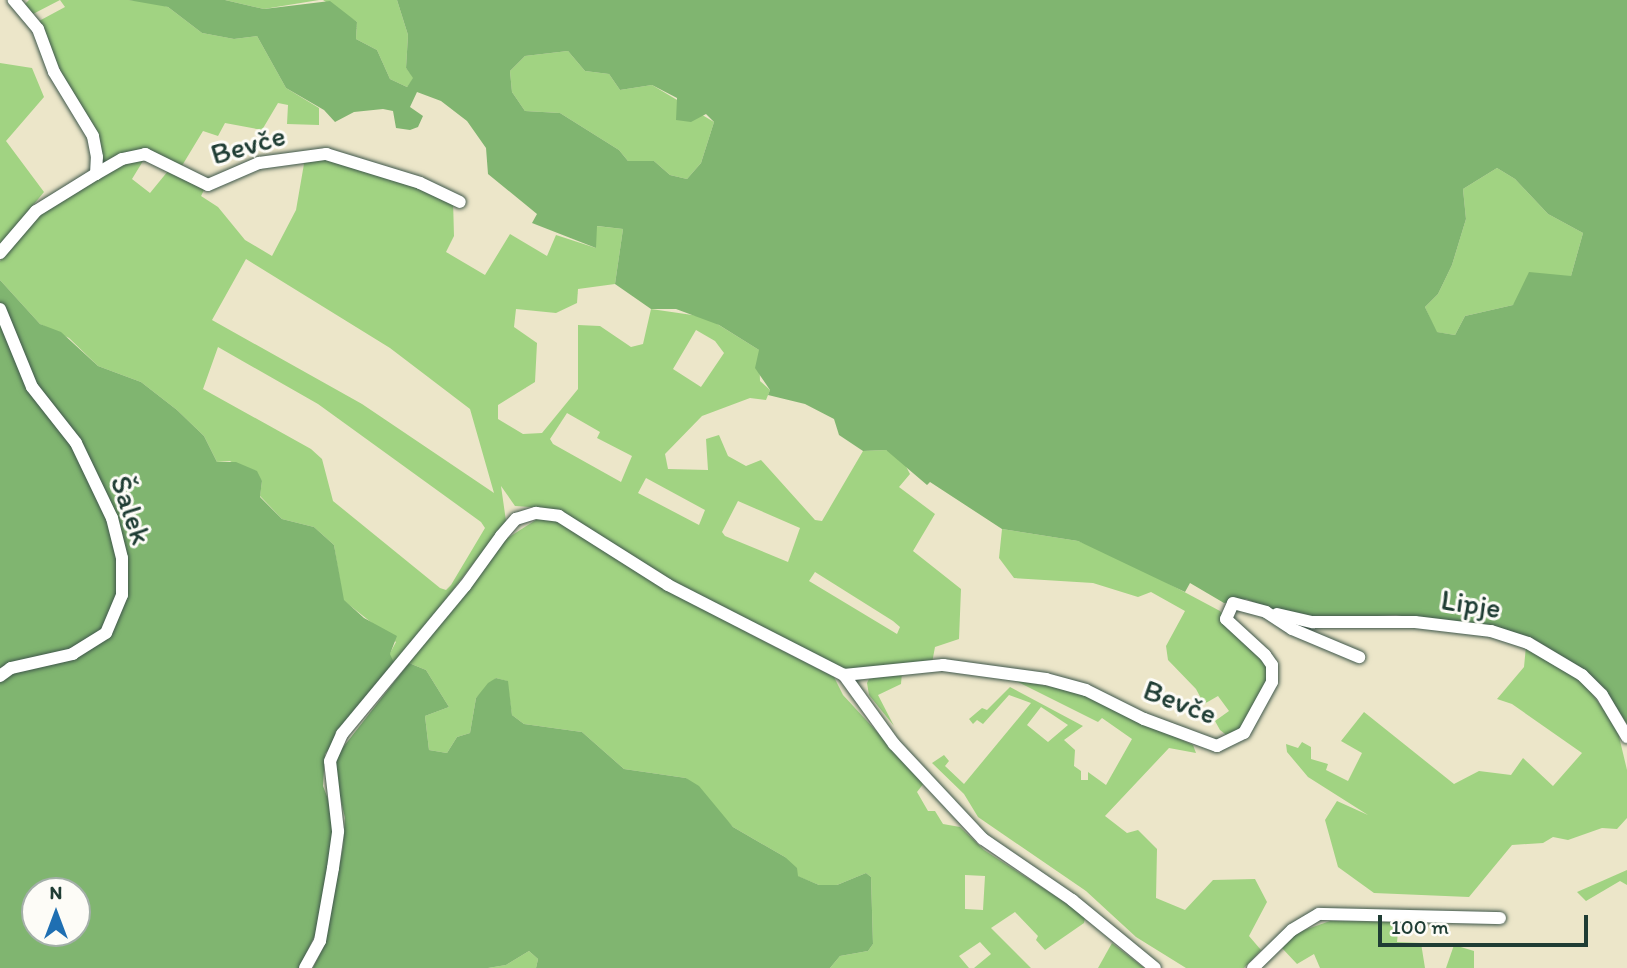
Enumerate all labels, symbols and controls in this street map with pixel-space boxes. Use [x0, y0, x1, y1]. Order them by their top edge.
street label: Bevče [207, 117, 289, 173]
street label: Šalek [102, 471, 160, 549]
street label: Lipje [1438, 582, 1504, 626]
street label: Bevče [1138, 672, 1222, 732]
north arrow [21, 877, 91, 947]
text: N [50, 881, 62, 904]
scale bar [1382, 902, 1592, 946]
text: 100 m [1391, 914, 1449, 939]

